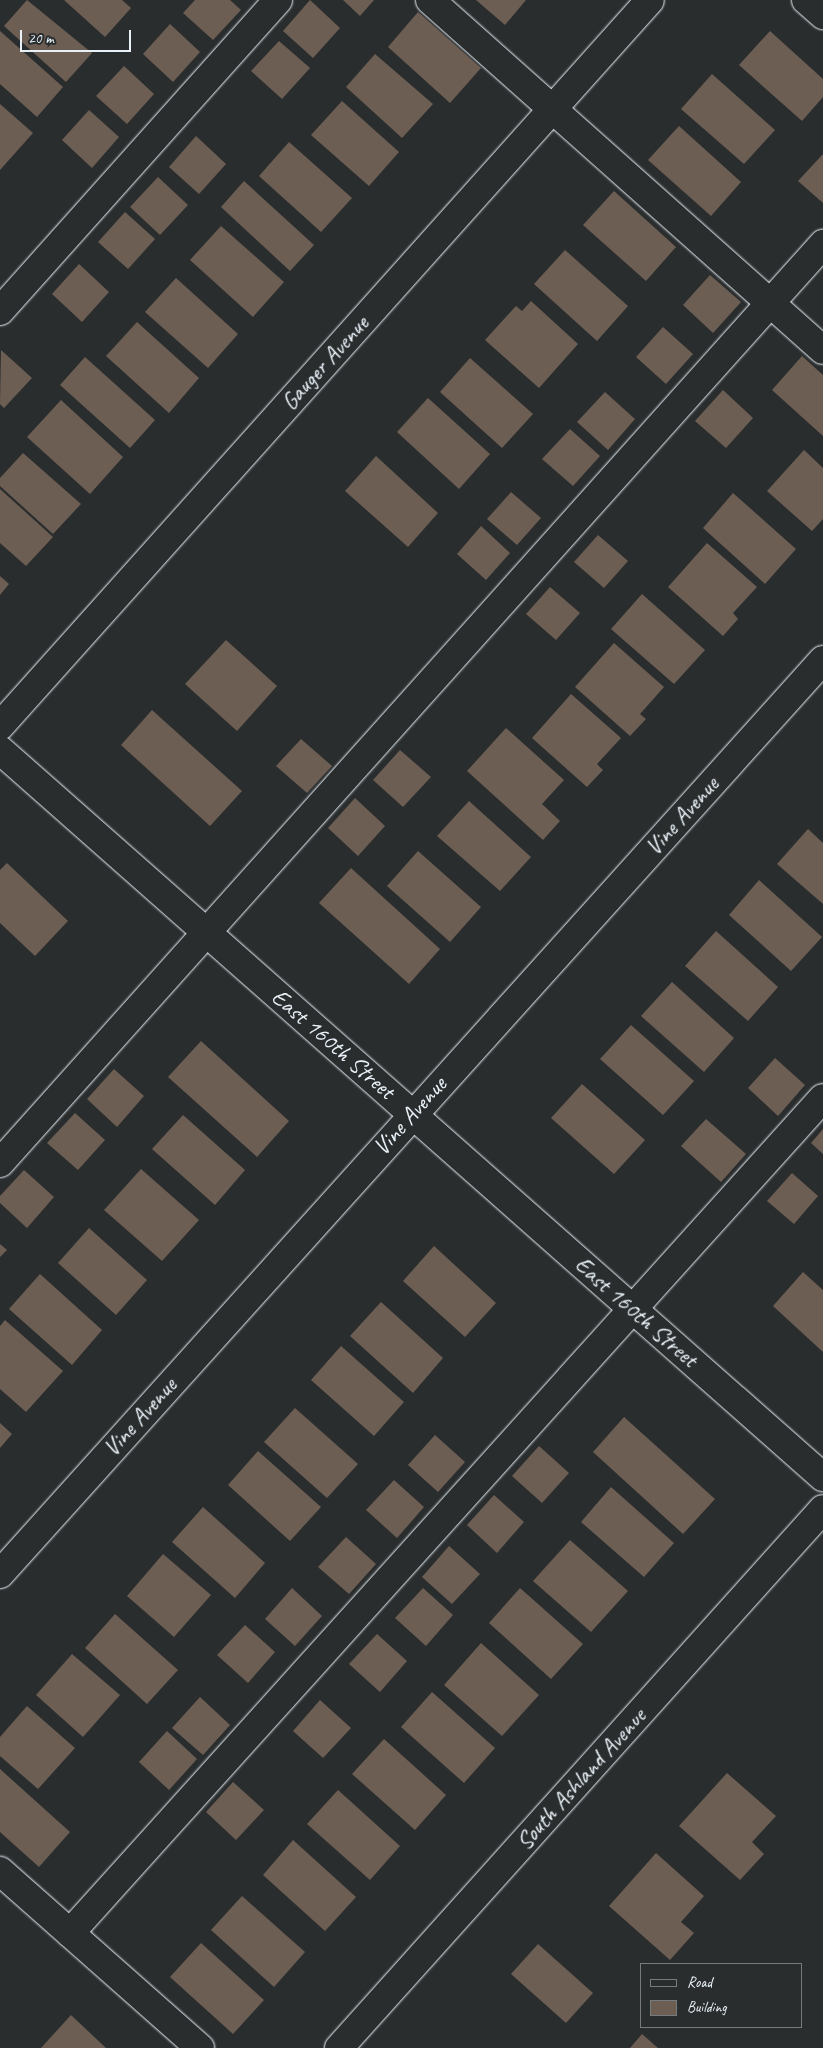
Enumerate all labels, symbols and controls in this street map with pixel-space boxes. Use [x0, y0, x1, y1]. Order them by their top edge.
scale bar [22, 20, 134, 52]
text: 20 m [28, 29, 54, 48]
street label: Gauger Avenue [275, 310, 375, 416]
street label: Vine Avenue [639, 771, 725, 861]
street label: East 160th Street [265, 982, 401, 1106]
street label: Vine Avenue [367, 1071, 453, 1161]
street label: East 160th Street [568, 1250, 704, 1374]
street label: Vine Avenue [97, 1372, 183, 1462]
street label: South Ashland Avenue [510, 1702, 652, 1856]
legend [640, 1963, 803, 2028]
text: Road [687, 1973, 712, 1992]
text: Building [687, 1998, 726, 2017]

